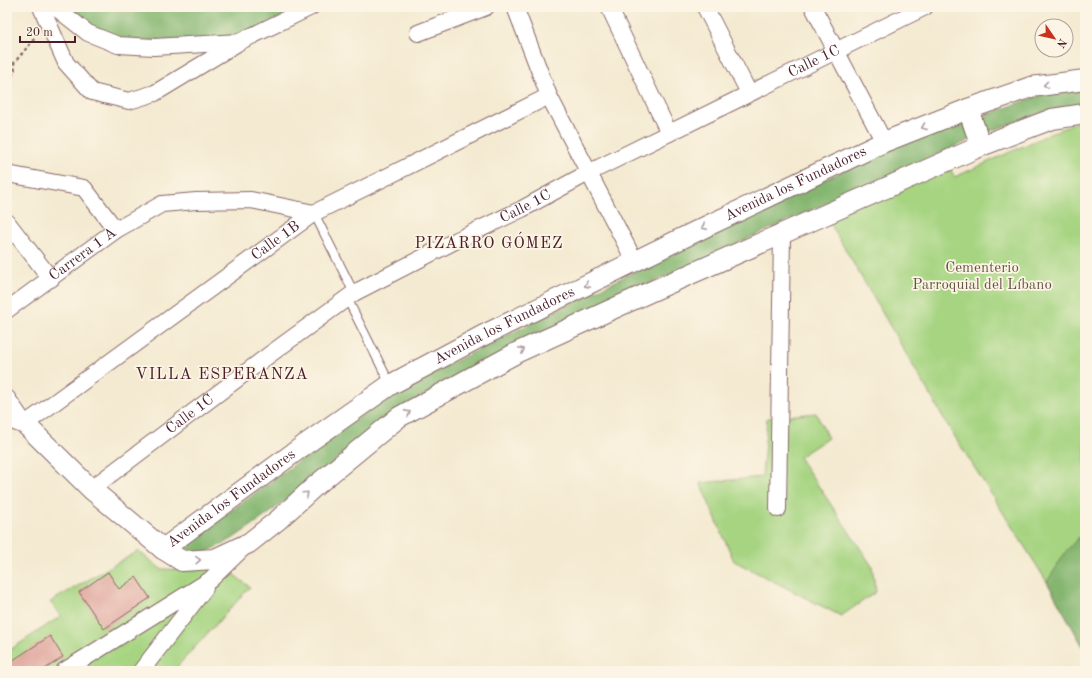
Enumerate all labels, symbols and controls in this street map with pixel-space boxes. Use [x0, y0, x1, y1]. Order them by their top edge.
scale bar [20, 18, 75, 44]
north arrow [1034, 18, 1074, 58]
text: 20 m [26, 27, 53, 39]
text: N [1054, 36, 1068, 50]
street label: Calle 1C [786, 43, 842, 81]
one-way arrow [1043, 80, 1049, 89]
one-way arrow [920, 122, 927, 130]
street label: Avenida los Fundadores [723, 144, 869, 224]
street label: Calle 1C [497, 187, 554, 226]
street label: Calle 1B [249, 218, 303, 263]
one-way arrow [700, 223, 708, 230]
street label: Carrera 1 A [47, 225, 119, 284]
district label: PIZARRO GÓMEZ [414, 231, 564, 252]
park label: Cementerio Parroquial del Líbano [912, 261, 1052, 293]
one-way arrow [584, 280, 591, 288]
street label: Avenida los Fundadores [432, 284, 577, 367]
one-way arrow [517, 347, 525, 355]
district label: VILLA ESPERANZA [135, 367, 309, 383]
street label: Calle 1C [163, 392, 217, 437]
one-way arrow [404, 410, 411, 417]
street label: Avenida los Fundadores [165, 447, 298, 551]
one-way arrow [301, 491, 309, 499]
one-way arrow [195, 556, 201, 565]

